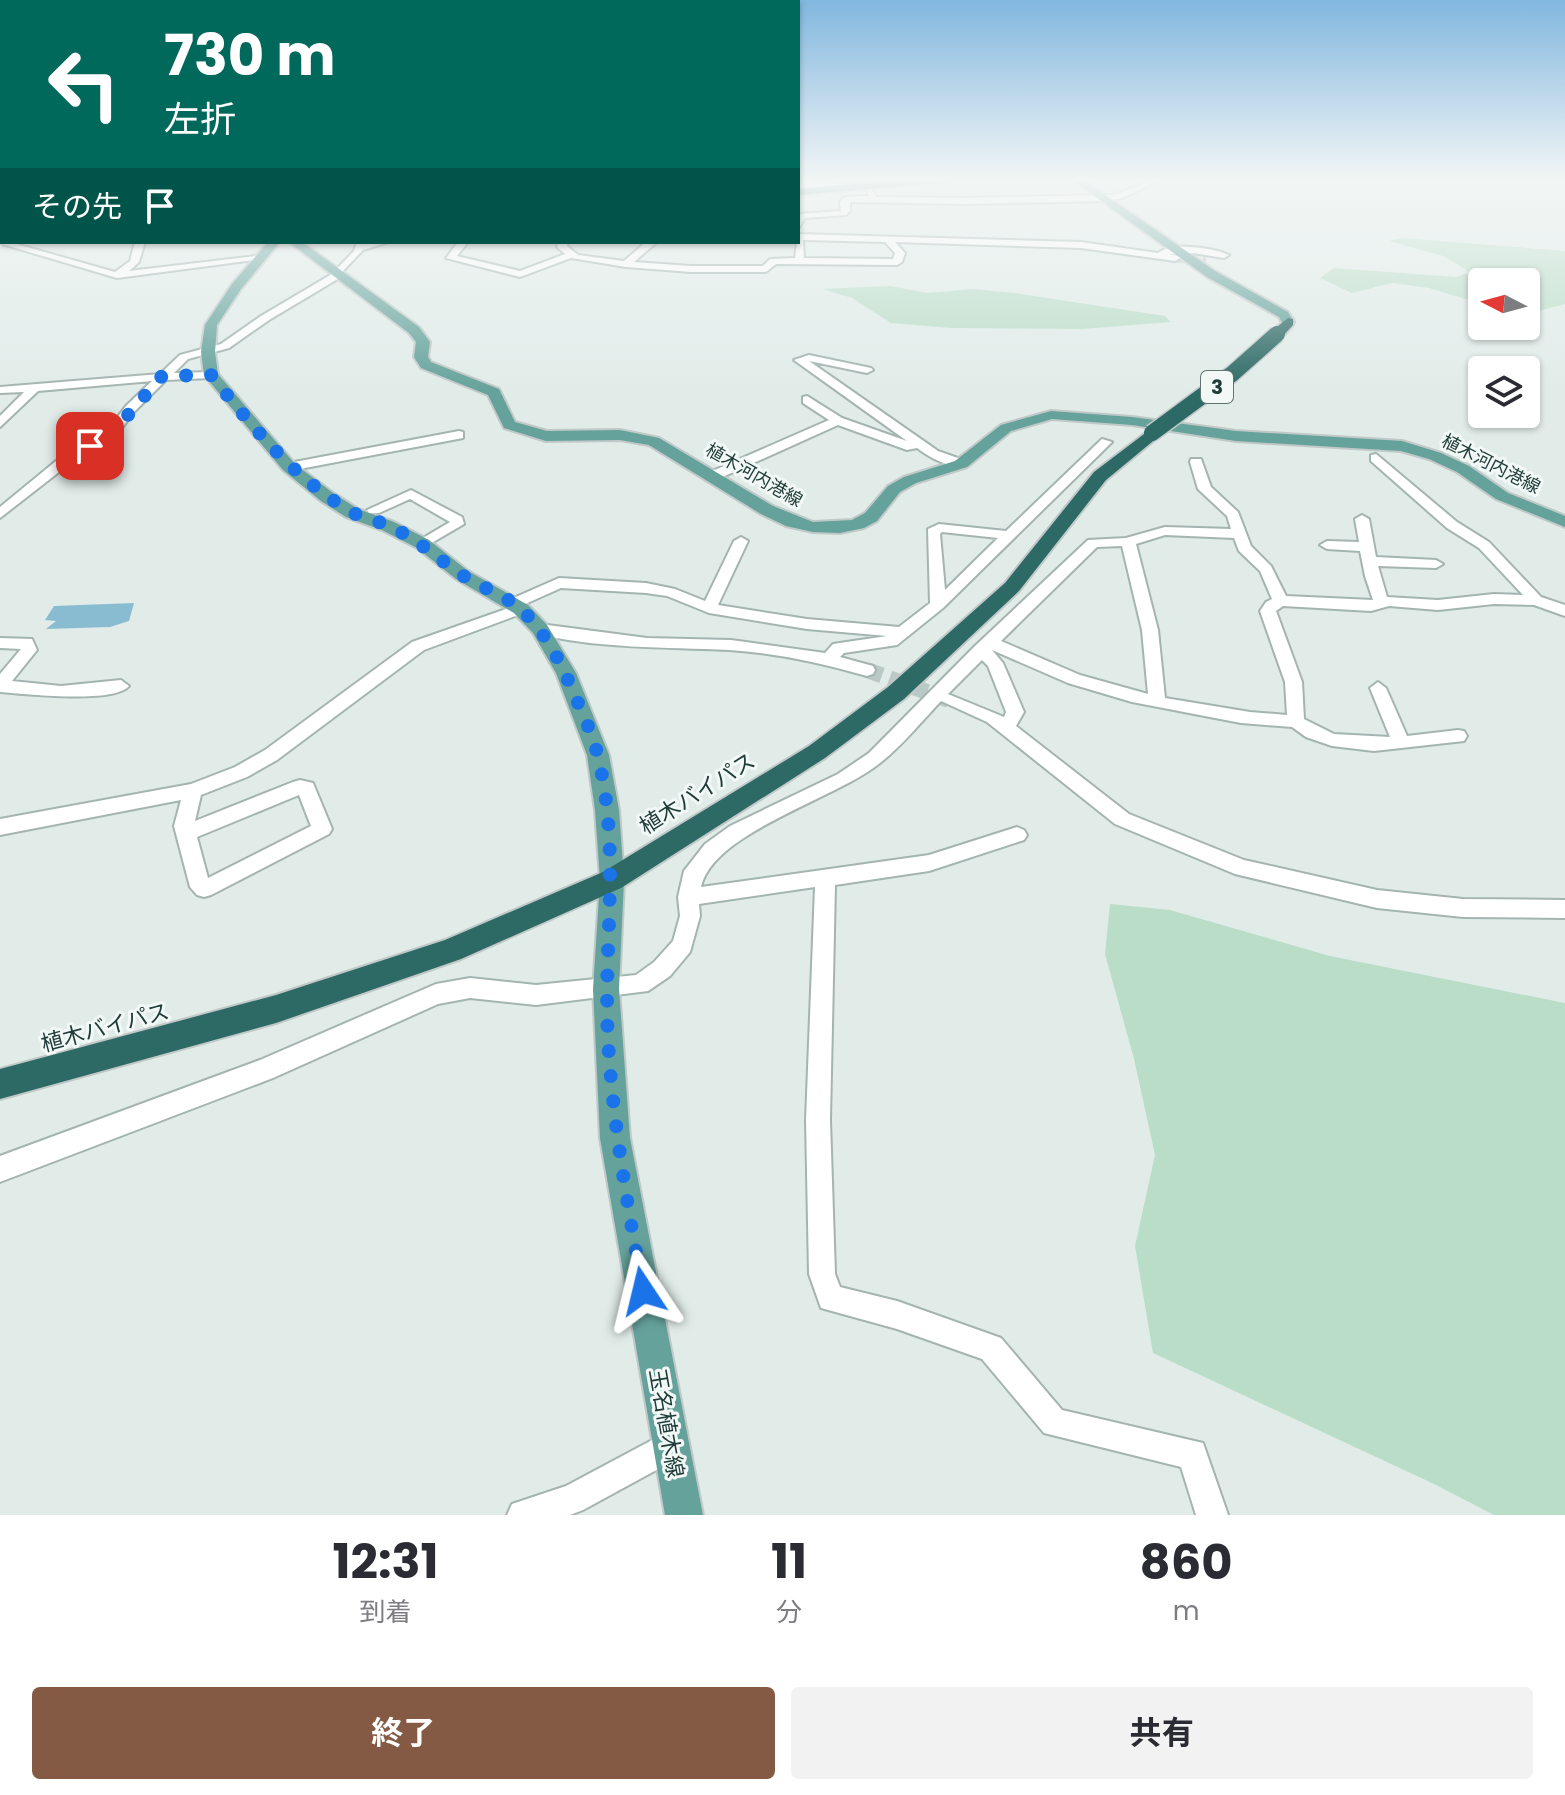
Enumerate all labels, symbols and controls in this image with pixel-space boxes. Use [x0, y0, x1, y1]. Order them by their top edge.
text: 730 m [164, 16, 336, 95]
icon: left [32, 32, 136, 136]
text: 左折 [164, 94, 236, 145]
icon: arrive [138, 184, 182, 228]
text: その先 [32, 185, 122, 228]
north arrow [1468, 268, 1540, 340]
map controls [1468, 268, 1540, 428]
button: layers [1468, 356, 1540, 428]
road number: 3 [1201, 371, 1233, 403]
pin [56, 412, 124, 480]
icon: arrive [68, 424, 112, 468]
street label: 植木河内港線 [1437, 428, 1545, 499]
street label: 植木河内港線 [701, 437, 807, 512]
street label: 植木バイパス [633, 745, 761, 841]
street label: 植木バイパス [38, 995, 173, 1059]
position arrow [601, 1249, 685, 1333]
street label: 玉名植木線 [642, 1366, 691, 1480]
text: 12:31 [332, 1528, 439, 1595]
text: 11 [771, 1528, 807, 1595]
text: 860 [1140, 1529, 1233, 1596]
text: m [1173, 1593, 1199, 1629]
text: 到着 [360, 1594, 412, 1630]
text: 分 [776, 1594, 802, 1630]
button: 終了 [32, 1687, 775, 1779]
button: 共有 [791, 1687, 1533, 1779]

